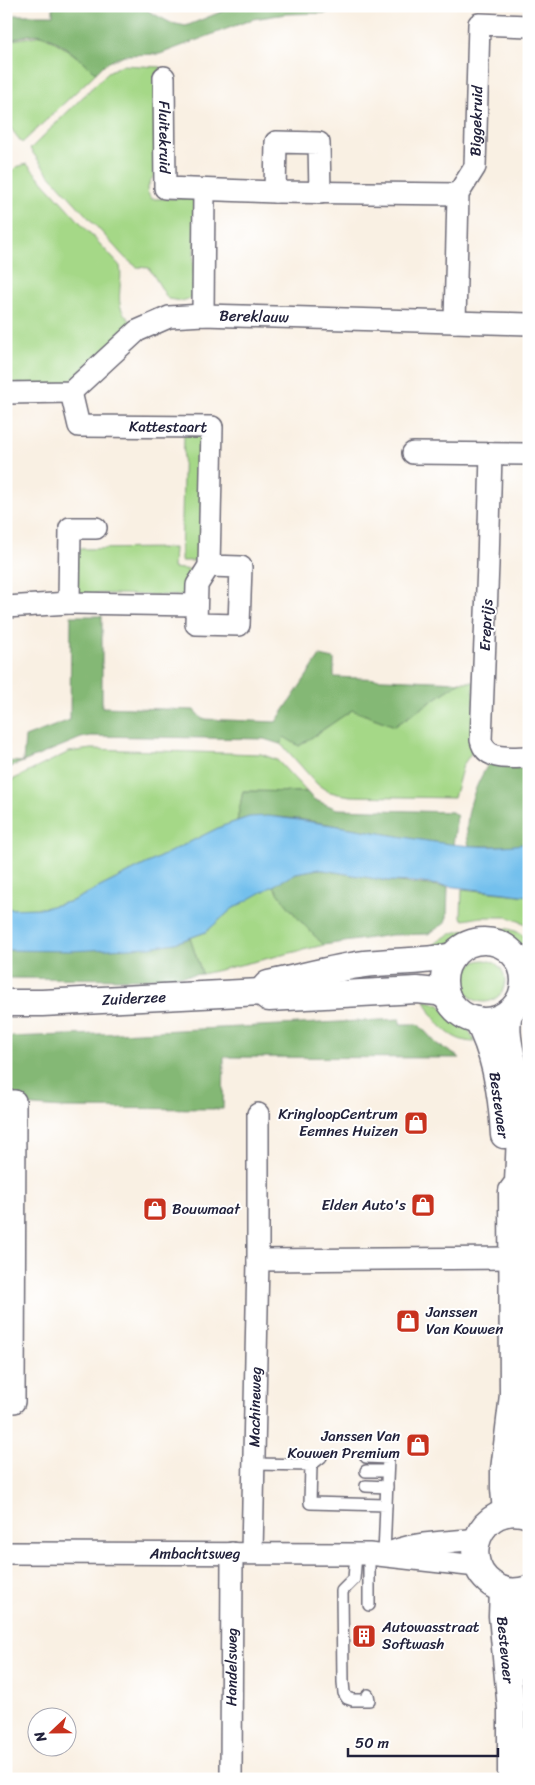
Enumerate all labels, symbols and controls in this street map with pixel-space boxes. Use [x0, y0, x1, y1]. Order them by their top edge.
street label: Biggekruid [462, 84, 490, 157]
street label: Fluitekruid [151, 101, 178, 175]
street label: Bereklauw [219, 302, 290, 330]
street label: Kattestaart [129, 413, 208, 440]
street label: Ereprijs [472, 598, 500, 652]
street label: Zuiderzee [101, 984, 167, 1013]
street label: Bestevaer [481, 1070, 517, 1141]
place label: KringloopCentrum Eemnes Huizen [278, 1101, 398, 1144]
shop icon: KringloopCentrum Eemnes Huizen [403, 1110, 429, 1136]
place label: Elden Auto's [321, 1192, 406, 1218]
shop icon: Elden Auto's [410, 1192, 436, 1218]
shop icon: Bouwmaat [142, 1196, 168, 1222]
place label: Bouwmaat [172, 1196, 241, 1222]
place label: Janssen Van Kouwen [425, 1299, 503, 1342]
shop icon: Janssen Van Kouwen [395, 1308, 421, 1334]
street label: Machineweg [241, 1366, 269, 1447]
place label: Janssen Van Kouwen Premium [287, 1423, 400, 1466]
shop icon: Janssen Van Kouwen Premium [405, 1432, 431, 1458]
street label: Ambachtsweg [149, 1540, 241, 1567]
place label: Autowasstraat Softwash [381, 1614, 480, 1657]
street label: Bestevaer [489, 1615, 522, 1685]
building icon: Autowasstraat Softwash [351, 1623, 377, 1649]
street label: Handelsweg [218, 1628, 245, 1706]
north arrow [28, 1708, 78, 1758]
scale bar [348, 1725, 498, 1757]
text: N [27, 1727, 54, 1747]
text: 50 m [355, 1730, 390, 1756]

